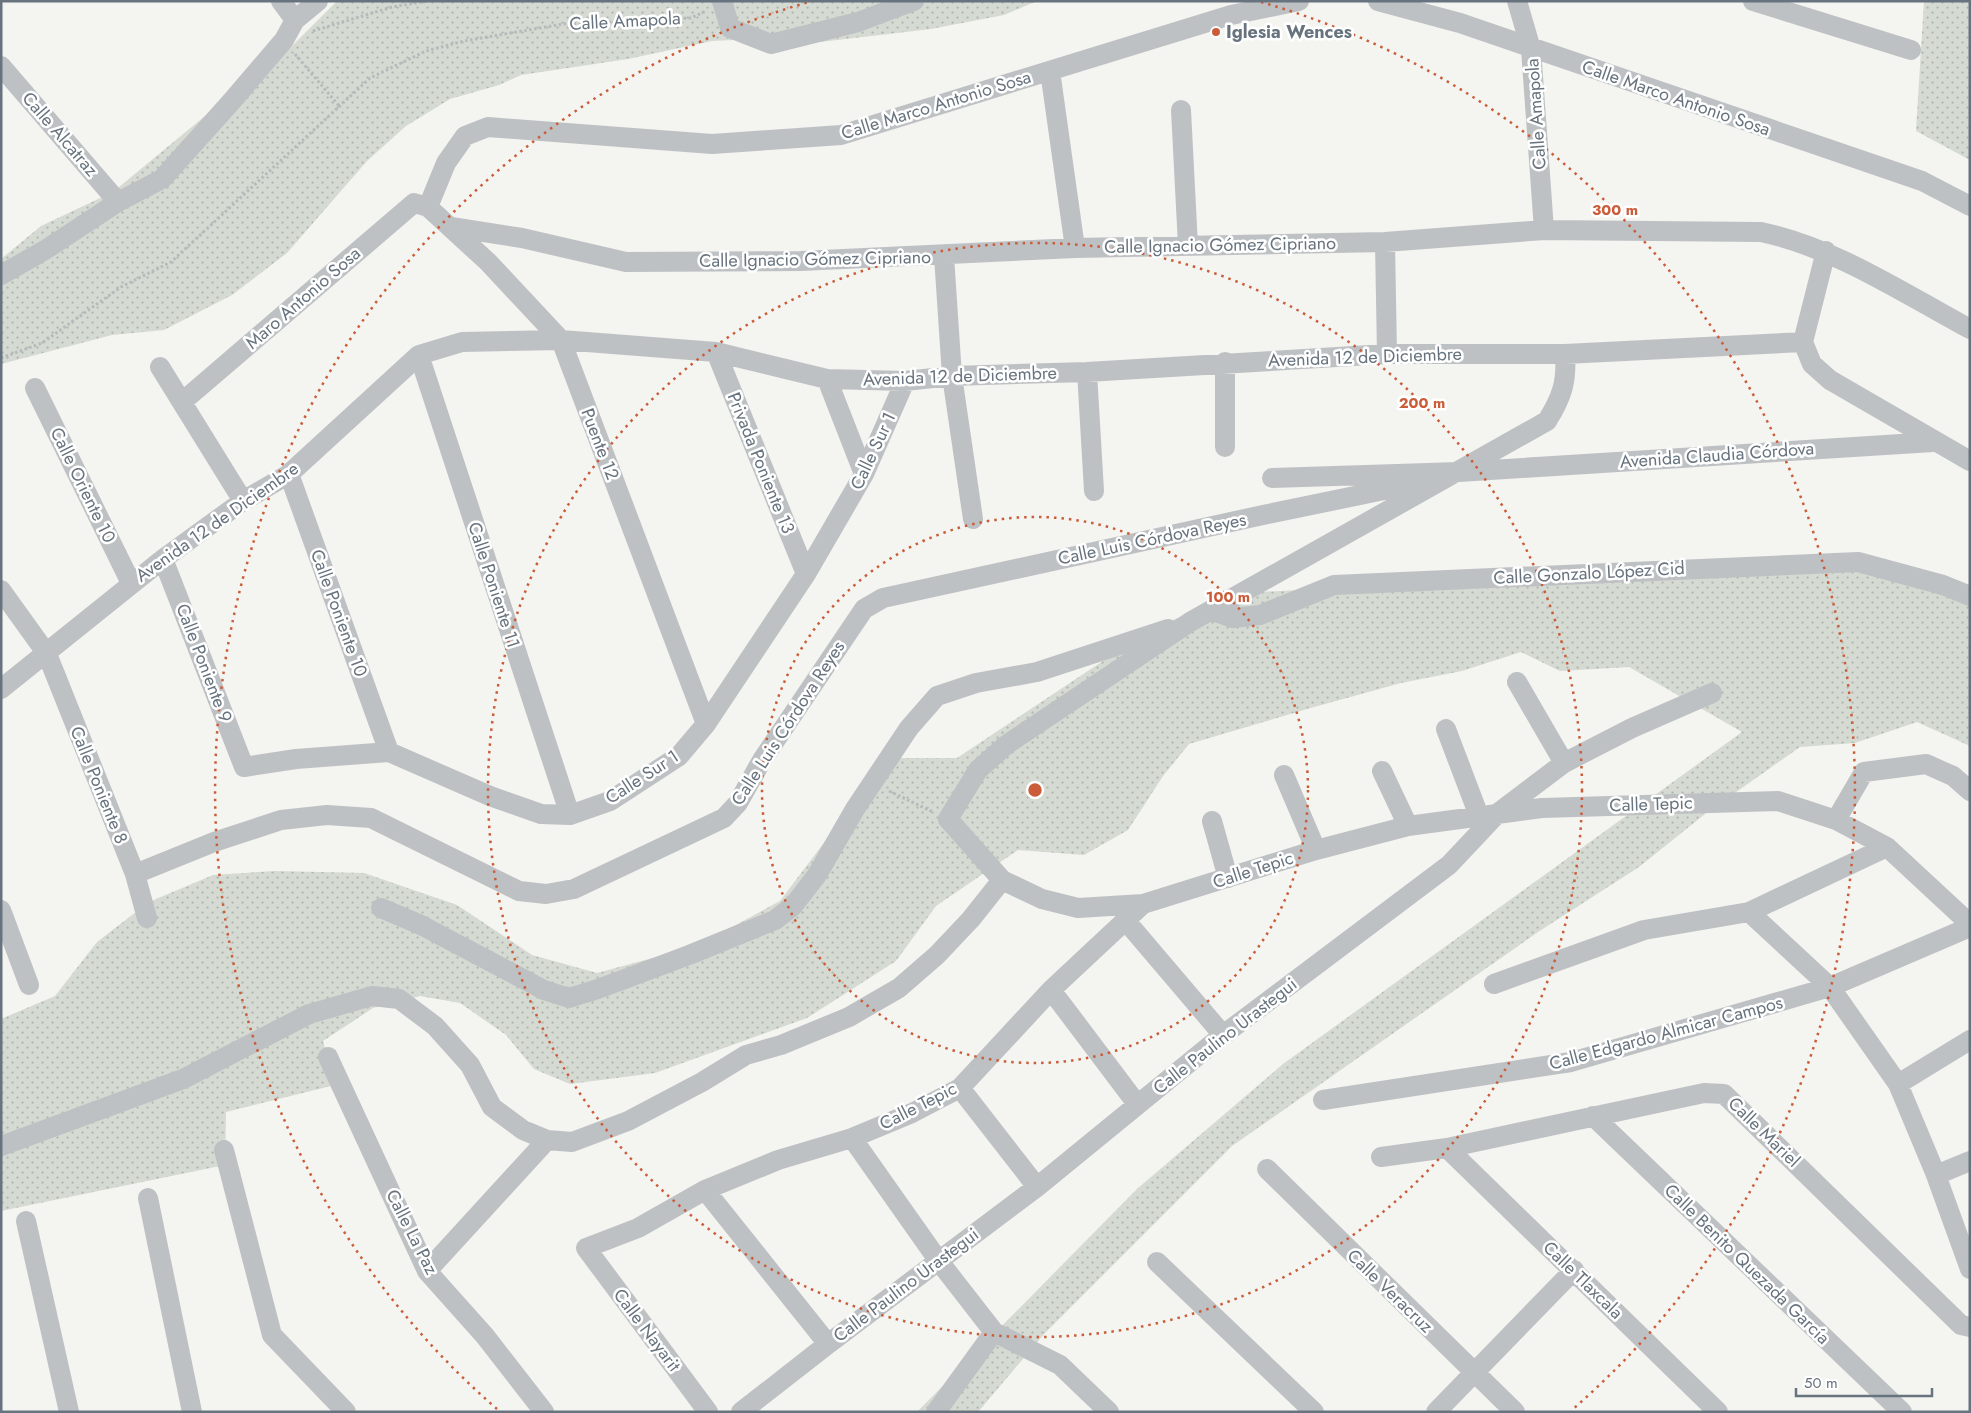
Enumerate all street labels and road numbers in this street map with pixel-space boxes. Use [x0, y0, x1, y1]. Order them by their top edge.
street label: Calle Amapola [569, 5, 681, 37]
street label: Calle Marco Antonio Sosa [1578, 54, 1774, 142]
street label: Calle Amapola [1519, 58, 1553, 170]
street label: Calle Marco Antonio Sosa [838, 64, 1034, 146]
street label: Calle Alcatraz [16, 86, 105, 183]
street label: Calle Ignacio Gómez Cipriano [1104, 230, 1336, 260]
street label: Maro Antonio Sosa [240, 241, 366, 355]
street label: Calle Ignacio Gómez Cipriano [699, 244, 931, 274]
street label: Avenida 12 de Diciembre [1268, 341, 1462, 373]
street label: Avenida 12 de Diciembre [863, 360, 1057, 392]
street label: Privada Poniente 13 [721, 389, 801, 538]
street label: Puente 12 [574, 404, 626, 484]
street label: Calle Sur 1 [844, 408, 902, 494]
street label: Calle Oriente 10 [44, 423, 122, 547]
street label: Avenida Claudia Córdova [1619, 435, 1815, 475]
street label: Avenida 12 de Diciembre [130, 456, 304, 588]
street label: Calle Luis Córdova Reyes [1055, 506, 1249, 572]
street label: Calle Poniente 11 [461, 519, 527, 651]
street label: Calle Poniente 10 [304, 546, 374, 681]
street label: Calle Gonzalo López Cid [1493, 555, 1685, 591]
street label: Calle Poniente 9 [169, 600, 239, 726]
street label: Calle Luis Córdova Reyes [725, 635, 851, 811]
street label: Calle Poniente 8 [64, 722, 134, 848]
street label: Calle Sur 1 [600, 744, 684, 810]
street label: Calle Tepic [1609, 790, 1693, 818]
street label: Calle Tepic [1209, 845, 1297, 895]
street label: Calle Paulino Urastegui [1148, 972, 1302, 1100]
street label: Calle Edgardo Almicar Campos [1546, 989, 1786, 1077]
street label: Calle Tepic [875, 1076, 961, 1136]
street label: Calle Mariel [1722, 1091, 1806, 1173]
street label: Calle Benito Quezada García [1658, 1178, 1836, 1350]
street label: Calle La Paz [379, 1185, 445, 1280]
street label: Calle Paulino Urastegui [828, 1222, 984, 1348]
street label: Calle Tlaxcala [1537, 1235, 1629, 1325]
street label: Calle Veracruz [1341, 1243, 1439, 1339]
street label: Calle Nayarit [607, 1283, 687, 1378]

